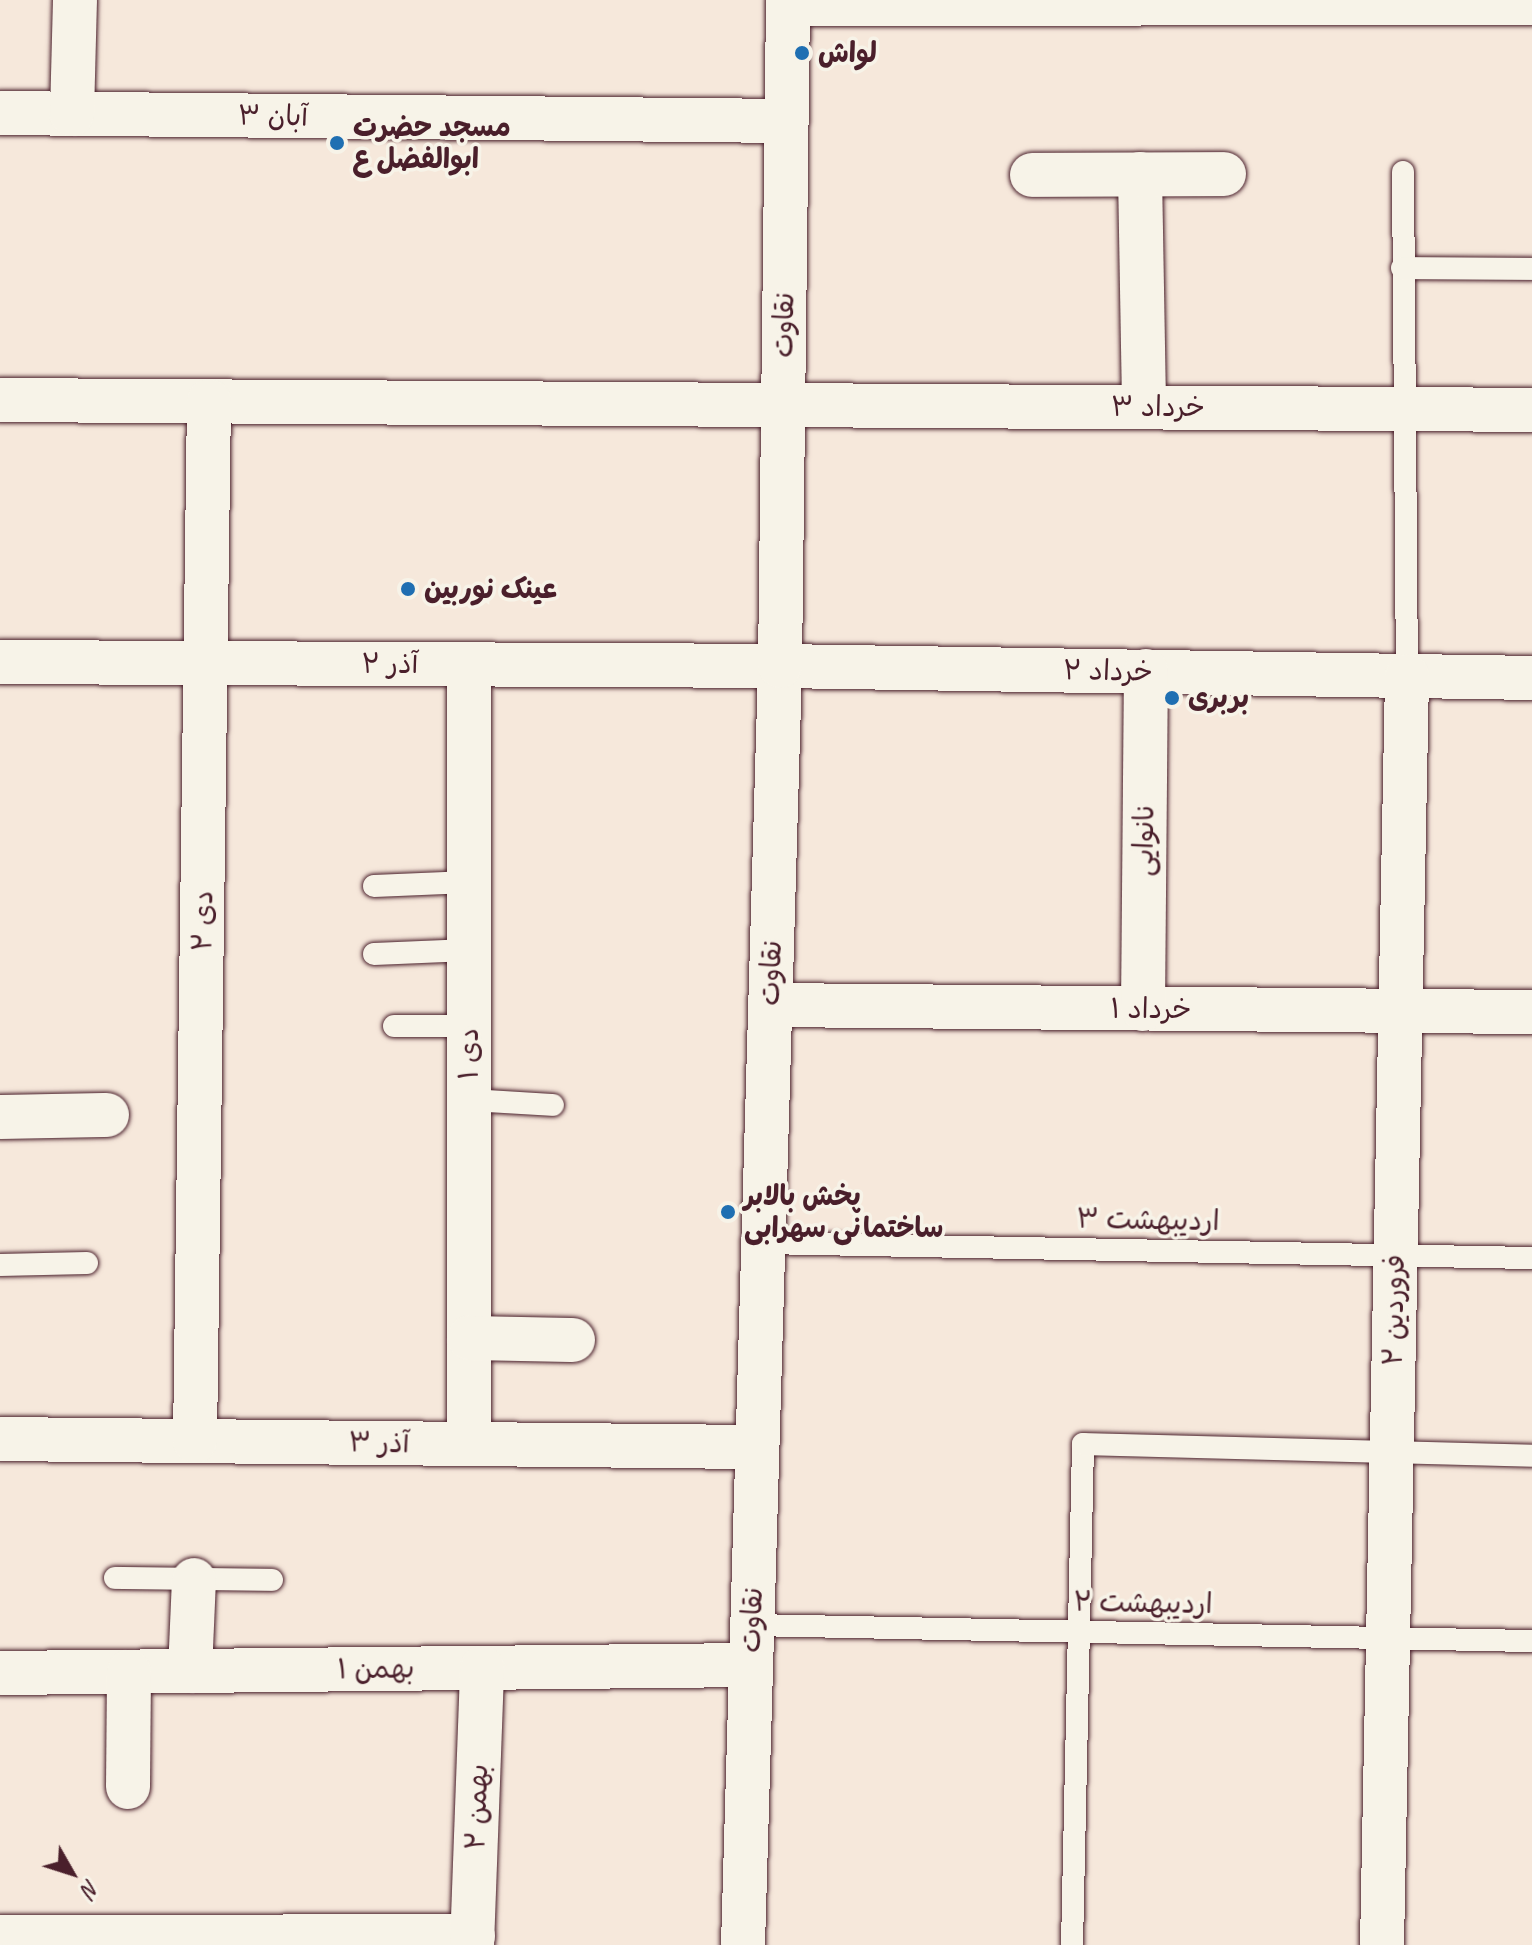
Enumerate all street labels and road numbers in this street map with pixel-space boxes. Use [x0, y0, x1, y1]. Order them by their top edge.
street label: آبان ۳ [238, 99, 308, 133]
street label: نقاوت [767, 292, 801, 358]
street label: خرداد ۳ [1111, 390, 1205, 424]
street label: آذر ۲ [362, 647, 418, 681]
street label: خرداد ۲ [1063, 653, 1153, 689]
street label: نانوایی [1127, 803, 1161, 877]
street label: دی ۲ [186, 890, 220, 952]
street label: نقاوت [753, 940, 789, 1006]
street label: خرداد ۱ [1110, 992, 1192, 1026]
street label: دی ۱ [452, 1028, 486, 1080]
street label: اردیبهشت ۳ [1076, 1202, 1220, 1238]
street label: فروردین ۲ [1376, 1254, 1412, 1366]
street label: آذر ۳ [348, 1426, 410, 1460]
street label: اردیبهشت ۲ [1073, 1585, 1213, 1621]
street label: نقاوت [734, 1587, 770, 1653]
street label: بهمن ۱ [337, 1652, 415, 1686]
street label: بهمن ۲ [459, 1763, 495, 1851]

